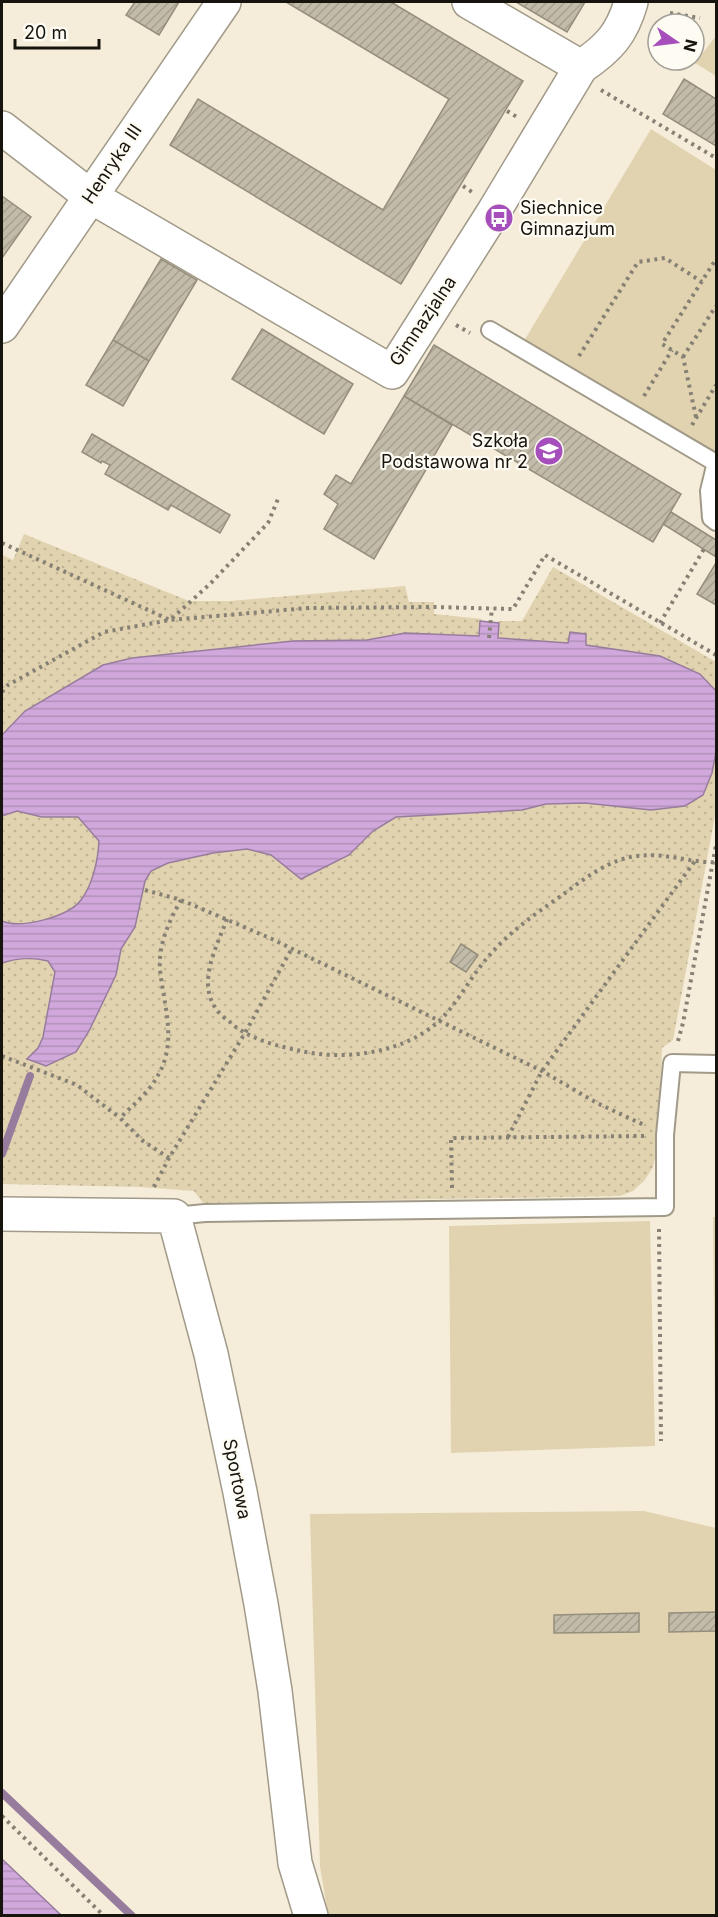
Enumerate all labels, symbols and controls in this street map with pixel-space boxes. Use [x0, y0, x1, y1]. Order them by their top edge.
scale bar [15, 12, 99, 50]
north arrow [646, 12, 706, 72]
text: 20 m [24, 22, 67, 43]
text: N [679, 37, 702, 54]
street label: Henryka III [77, 120, 146, 207]
place label: Siechnice Gimnazjum [520, 197, 615, 239]
bus stop icon: Siechnice Gimnazjum [483, 202, 515, 234]
street label: Gimnazjalna [385, 272, 460, 370]
place label: Szkoła Podstawowa nr 2 [381, 430, 528, 472]
school or university icon: Szkoła Podstawowa nr 2 [533, 435, 565, 467]
street label: Sportowa [219, 1437, 256, 1521]

